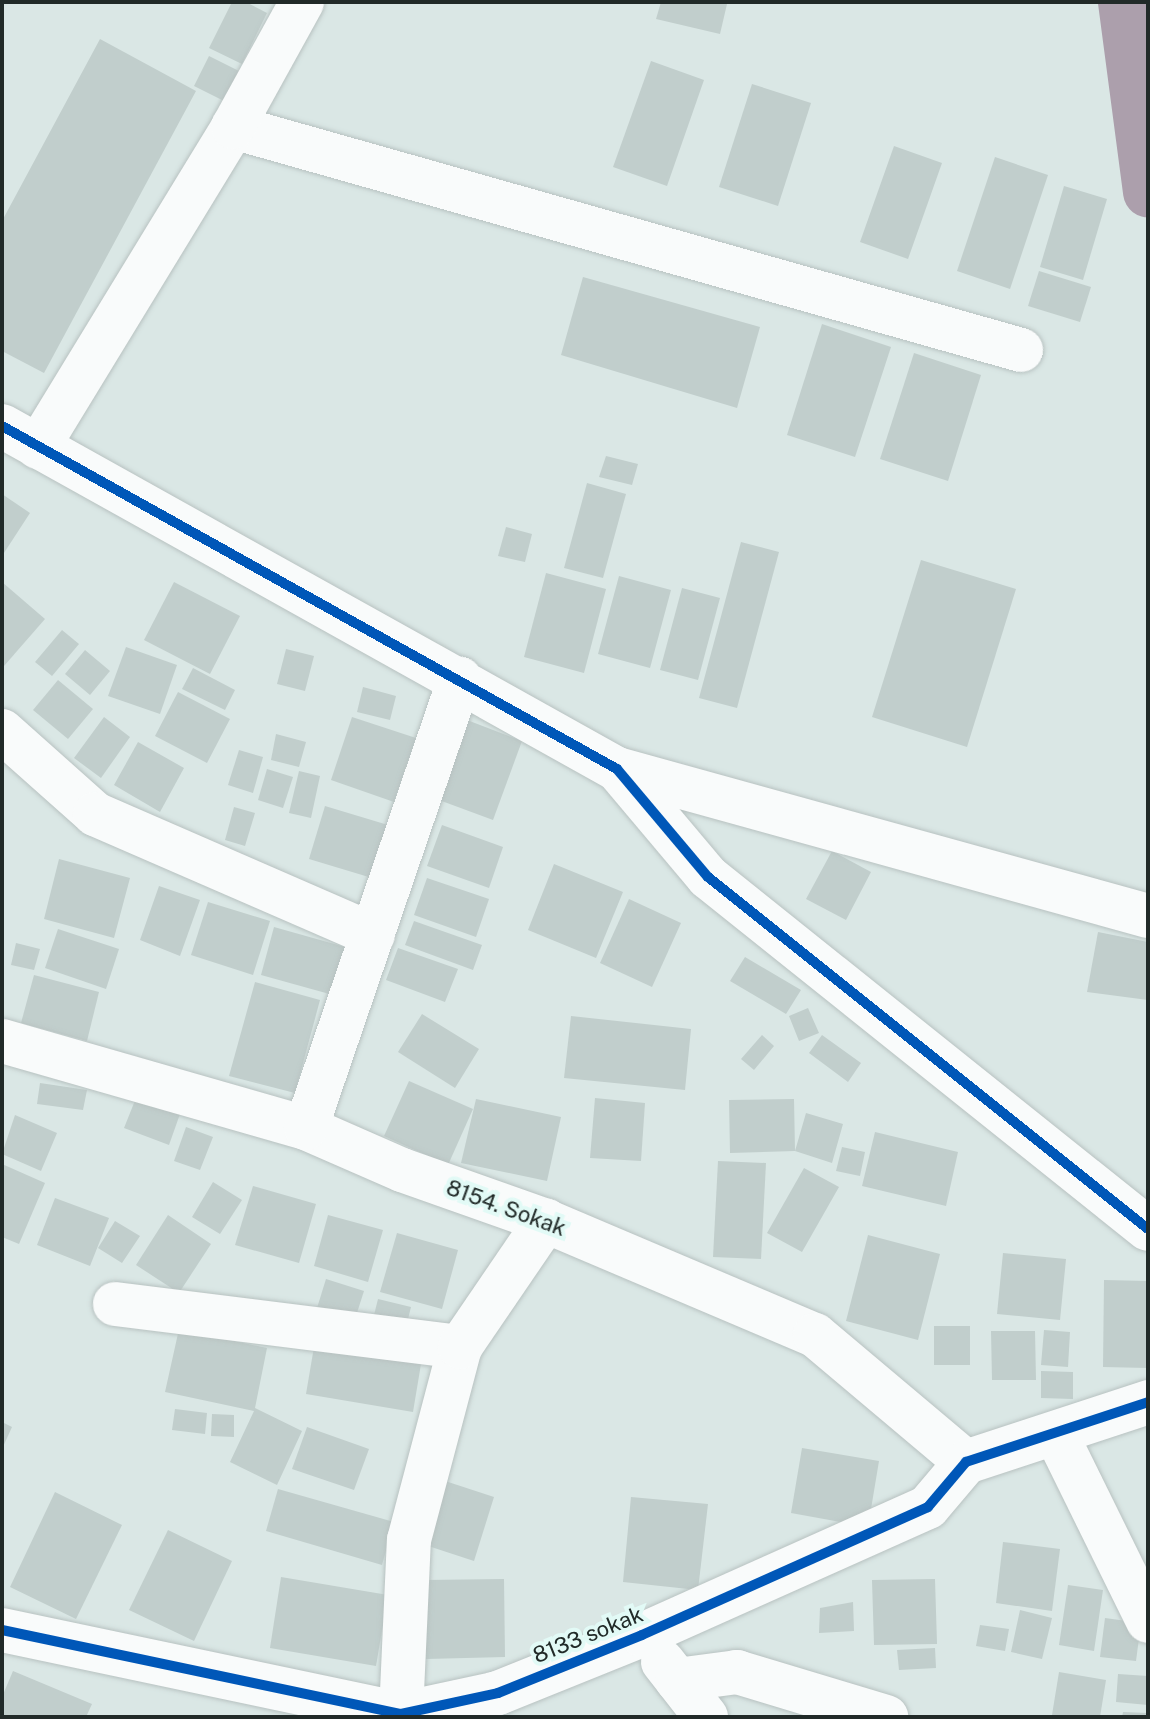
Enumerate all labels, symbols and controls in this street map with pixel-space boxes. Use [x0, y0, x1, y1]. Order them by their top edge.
street label: 8154. Sokak [443, 1174, 569, 1242]
street label: 8133 sokak [529, 1601, 647, 1669]

